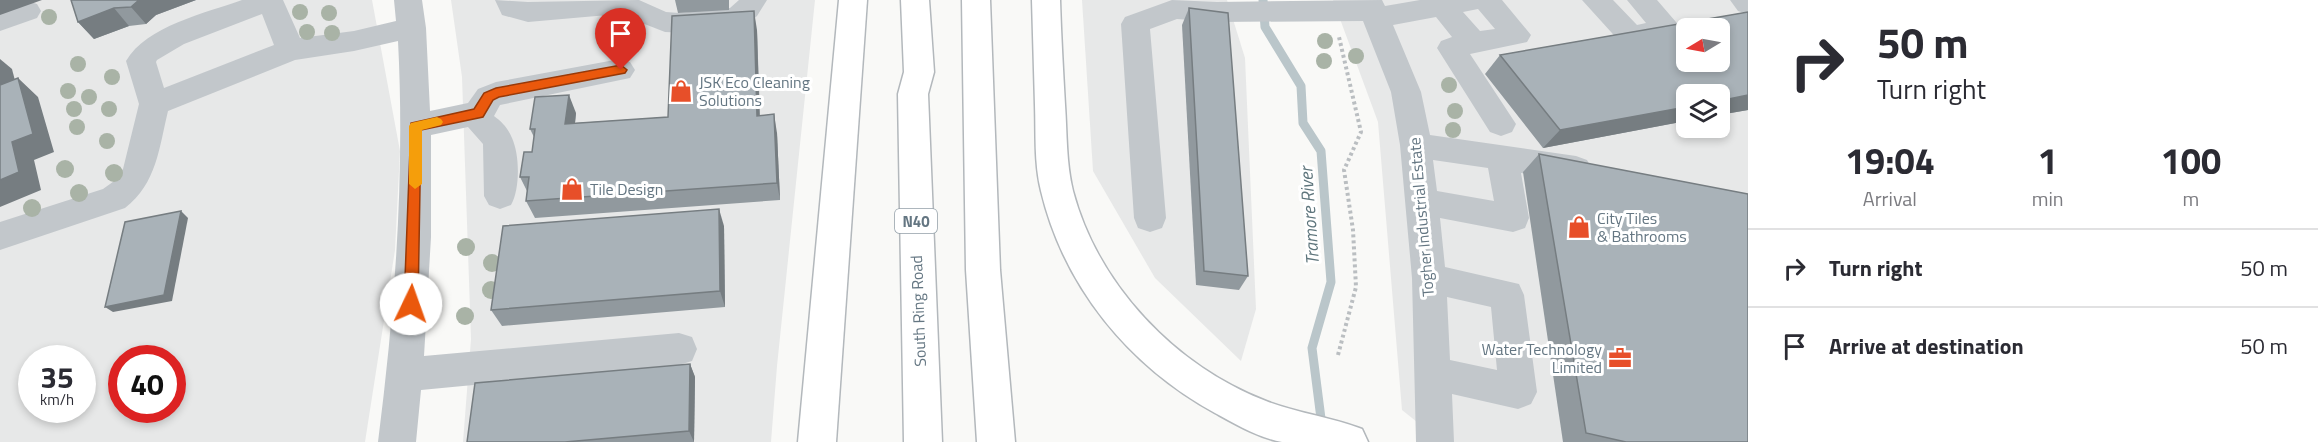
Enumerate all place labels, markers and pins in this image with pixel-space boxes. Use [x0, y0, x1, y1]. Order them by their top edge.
pin [595, 8, 646, 70]
place label: JSK Eco Cleaning Solutions [699, 70, 810, 112]
shop icon: JSK Eco Cleaning Solutions [668, 78, 694, 104]
shop icon: Tile Design [559, 176, 585, 202]
place label: Tile Design [590, 177, 663, 201]
place label: City Tiles & Bathrooms [1597, 206, 1687, 248]
shop icon: City Tiles & Bathrooms [1566, 214, 1592, 240]
place label: Water Technology Limited [1482, 337, 1602, 379]
office icon: Water Technology Limited [1607, 345, 1633, 371]

